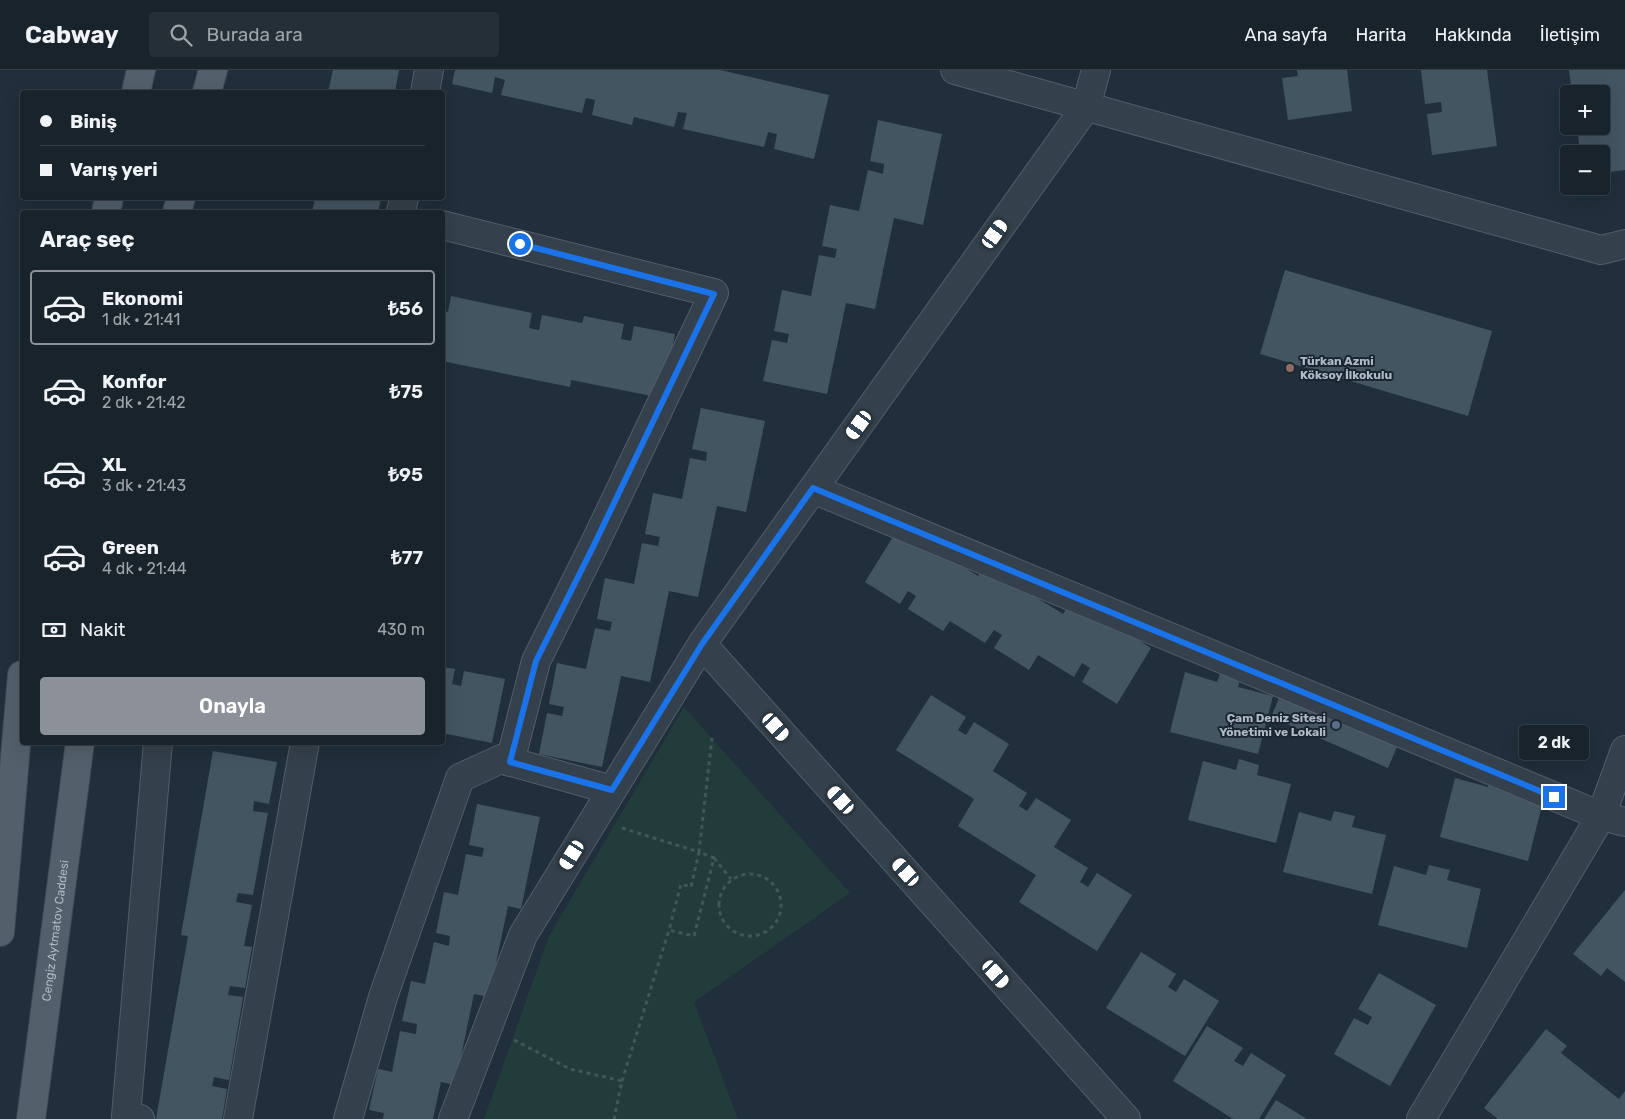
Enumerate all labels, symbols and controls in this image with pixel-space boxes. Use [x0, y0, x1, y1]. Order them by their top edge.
search box [149, 12, 499, 57]
text: Cabway [25, 21, 119, 49]
icon: search [167, 21, 195, 49]
text: Burada ara [207, 23, 303, 46]
text: Ana sayfa [1245, 24, 1328, 46]
text: Harita [1356, 24, 1406, 46]
text: Hakkında [1434, 24, 1512, 46]
text: İletişim [1540, 24, 1600, 46]
map controls [1560, 85, 1610, 195]
button: + [1560, 85, 1610, 135]
text: Biniş [70, 110, 117, 133]
button: − [1560, 145, 1610, 195]
text: Varış yeri [70, 158, 158, 181]
car [980, 217, 1009, 251]
text: Araç seç [40, 226, 134, 253]
route start [509, 233, 531, 255]
icon: car [42, 285, 87, 330]
text: Ekonomi [102, 287, 183, 310]
text: ₺56 [388, 297, 423, 320]
text: 1 dk · 21:41 [102, 310, 180, 329]
place label: Türkan Azmi Köksoy İlkokulu [1300, 354, 1392, 382]
marker: Türkan Azmi Köksoy İlkokulu [1284, 362, 1296, 374]
icon: car [42, 368, 87, 413]
text: Konfor [102, 370, 166, 393]
text: ₺75 [390, 380, 423, 403]
text: 2 dk · 21:42 [102, 393, 186, 412]
car [844, 408, 873, 442]
icon: car [42, 451, 87, 496]
text: XL [102, 453, 126, 476]
text: ₺95 [388, 463, 423, 486]
text: 3 dk · 21:43 [102, 476, 186, 495]
icon: car [42, 534, 87, 579]
text: Green [102, 536, 159, 559]
text: ₺77 [391, 546, 423, 569]
text: 4 dk · 21:44 [102, 559, 187, 578]
icon: cash [40, 616, 68, 644]
text: Nakit [80, 618, 126, 641]
text: 430 m [377, 620, 425, 639]
button: Onayla [40, 677, 425, 735]
car [760, 711, 791, 743]
place label: Çam Deniz Sitesi Yönetimi ve Lokali [1219, 711, 1326, 739]
marker: Çam Deniz Sitesi Yönetimi ve Lokali [1330, 719, 1342, 731]
callout: 2 dk [1519, 724, 1589, 760]
text: 2 dk [1538, 733, 1570, 752]
car [825, 784, 856, 816]
route end [1543, 786, 1565, 808]
car [557, 838, 586, 872]
car [890, 856, 921, 888]
street label: Cengiz Aytmatov Caddesi [39, 859, 72, 1002]
car [980, 958, 1011, 990]

